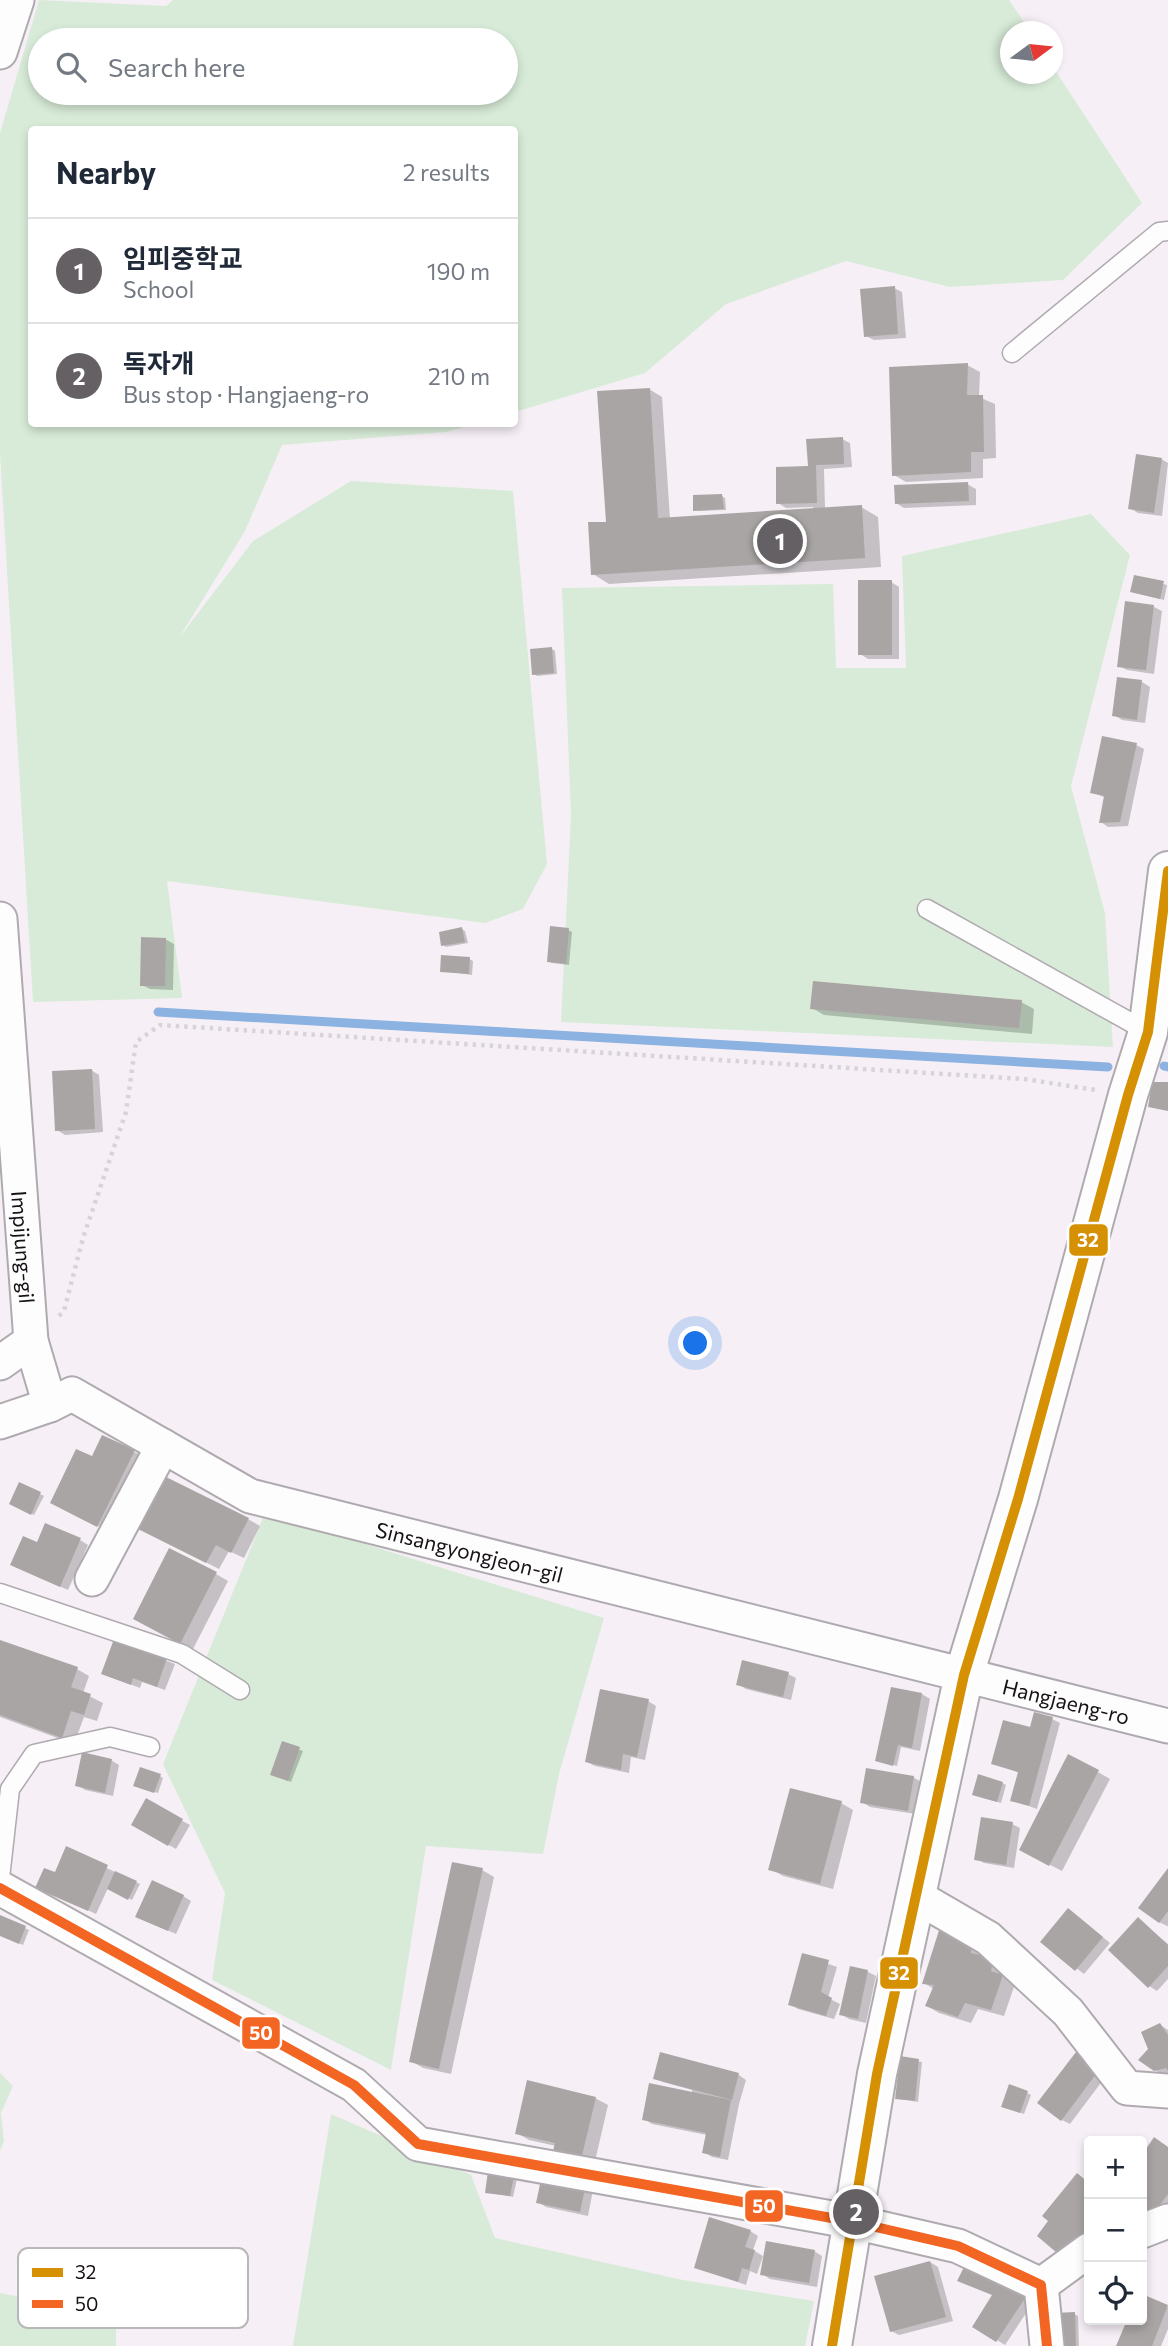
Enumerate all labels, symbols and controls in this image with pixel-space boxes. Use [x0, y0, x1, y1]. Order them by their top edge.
north arrow [1000, 21, 1063, 84]
search box [28, 28, 518, 105]
icon: search [52, 48, 90, 86]
text: Search here [108, 51, 246, 82]
text: Nearby [56, 153, 156, 190]
text: 2 results [403, 158, 490, 186]
text: 임피중학교 [123, 242, 243, 273]
text: 1 [74, 257, 84, 285]
text: 190 m [427, 257, 490, 285]
text: School [123, 275, 194, 303]
text: 독자개 [123, 347, 195, 378]
text: 2 [72, 362, 86, 390]
text: 210 m [428, 362, 490, 390]
text: Bus stop · Hangjaeng-ro [123, 380, 369, 408]
pin: 1 [757, 515, 803, 567]
street label: Impijung-gil [7, 1190, 41, 1304]
line badge: 32 [1068, 1223, 1109, 1257]
text: 32 [1077, 1228, 1099, 1251]
your location [678, 1326, 712, 1360]
street label: Sinsangyongjeon-gil [373, 1516, 566, 1587]
street label: Hangjaeng-ro [1000, 1673, 1132, 1728]
line badge: 32 [879, 1956, 919, 1990]
text: 32 [888, 1961, 910, 1984]
line badge: 50 [241, 2016, 281, 2050]
text: 50 [249, 2021, 273, 2044]
map controls [1084, 2136, 1147, 2325]
button: + [1084, 2136, 1147, 2199]
pin: 2 [833, 2186, 879, 2238]
line badge: 50 [744, 2189, 784, 2223]
text: 50 [752, 2194, 776, 2217]
button: − [1084, 2199, 1147, 2262]
legend [18, 2248, 248, 2328]
text: 32 [75, 2260, 96, 2283]
button: locate [1084, 2262, 1147, 2325]
text: 50 [75, 2292, 98, 2315]

